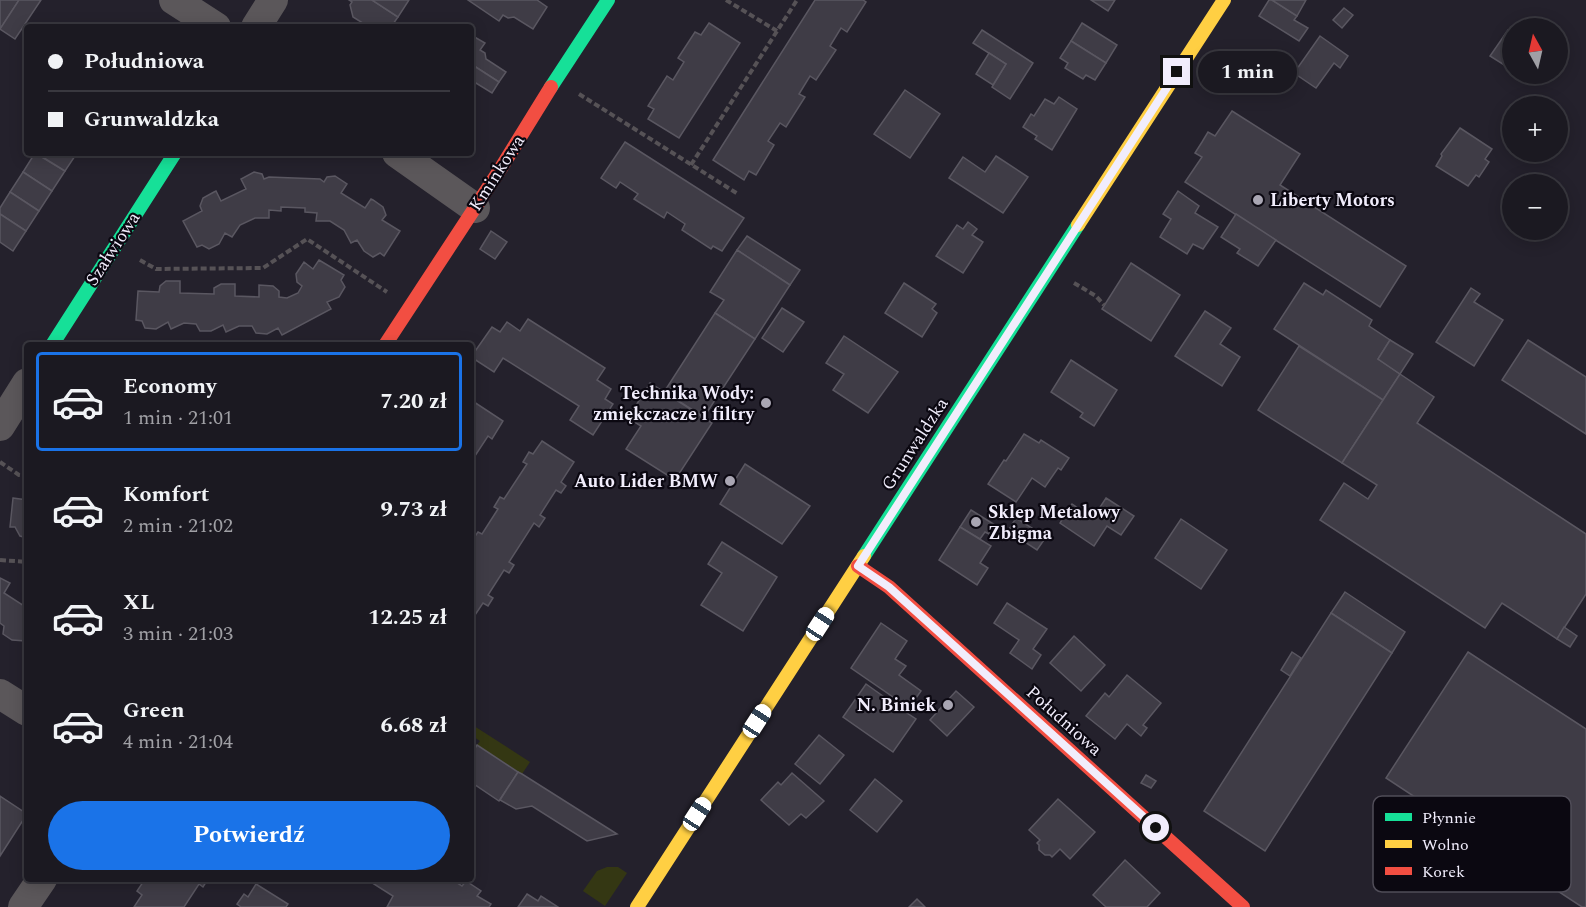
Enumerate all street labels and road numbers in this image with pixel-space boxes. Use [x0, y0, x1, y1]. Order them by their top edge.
street label: Kminkowa [462, 129, 532, 217]
street label: Szałwiowa [79, 206, 147, 291]
street label: Grunwaldzka [875, 392, 955, 496]
street label: Południowa [1020, 679, 1108, 763]

